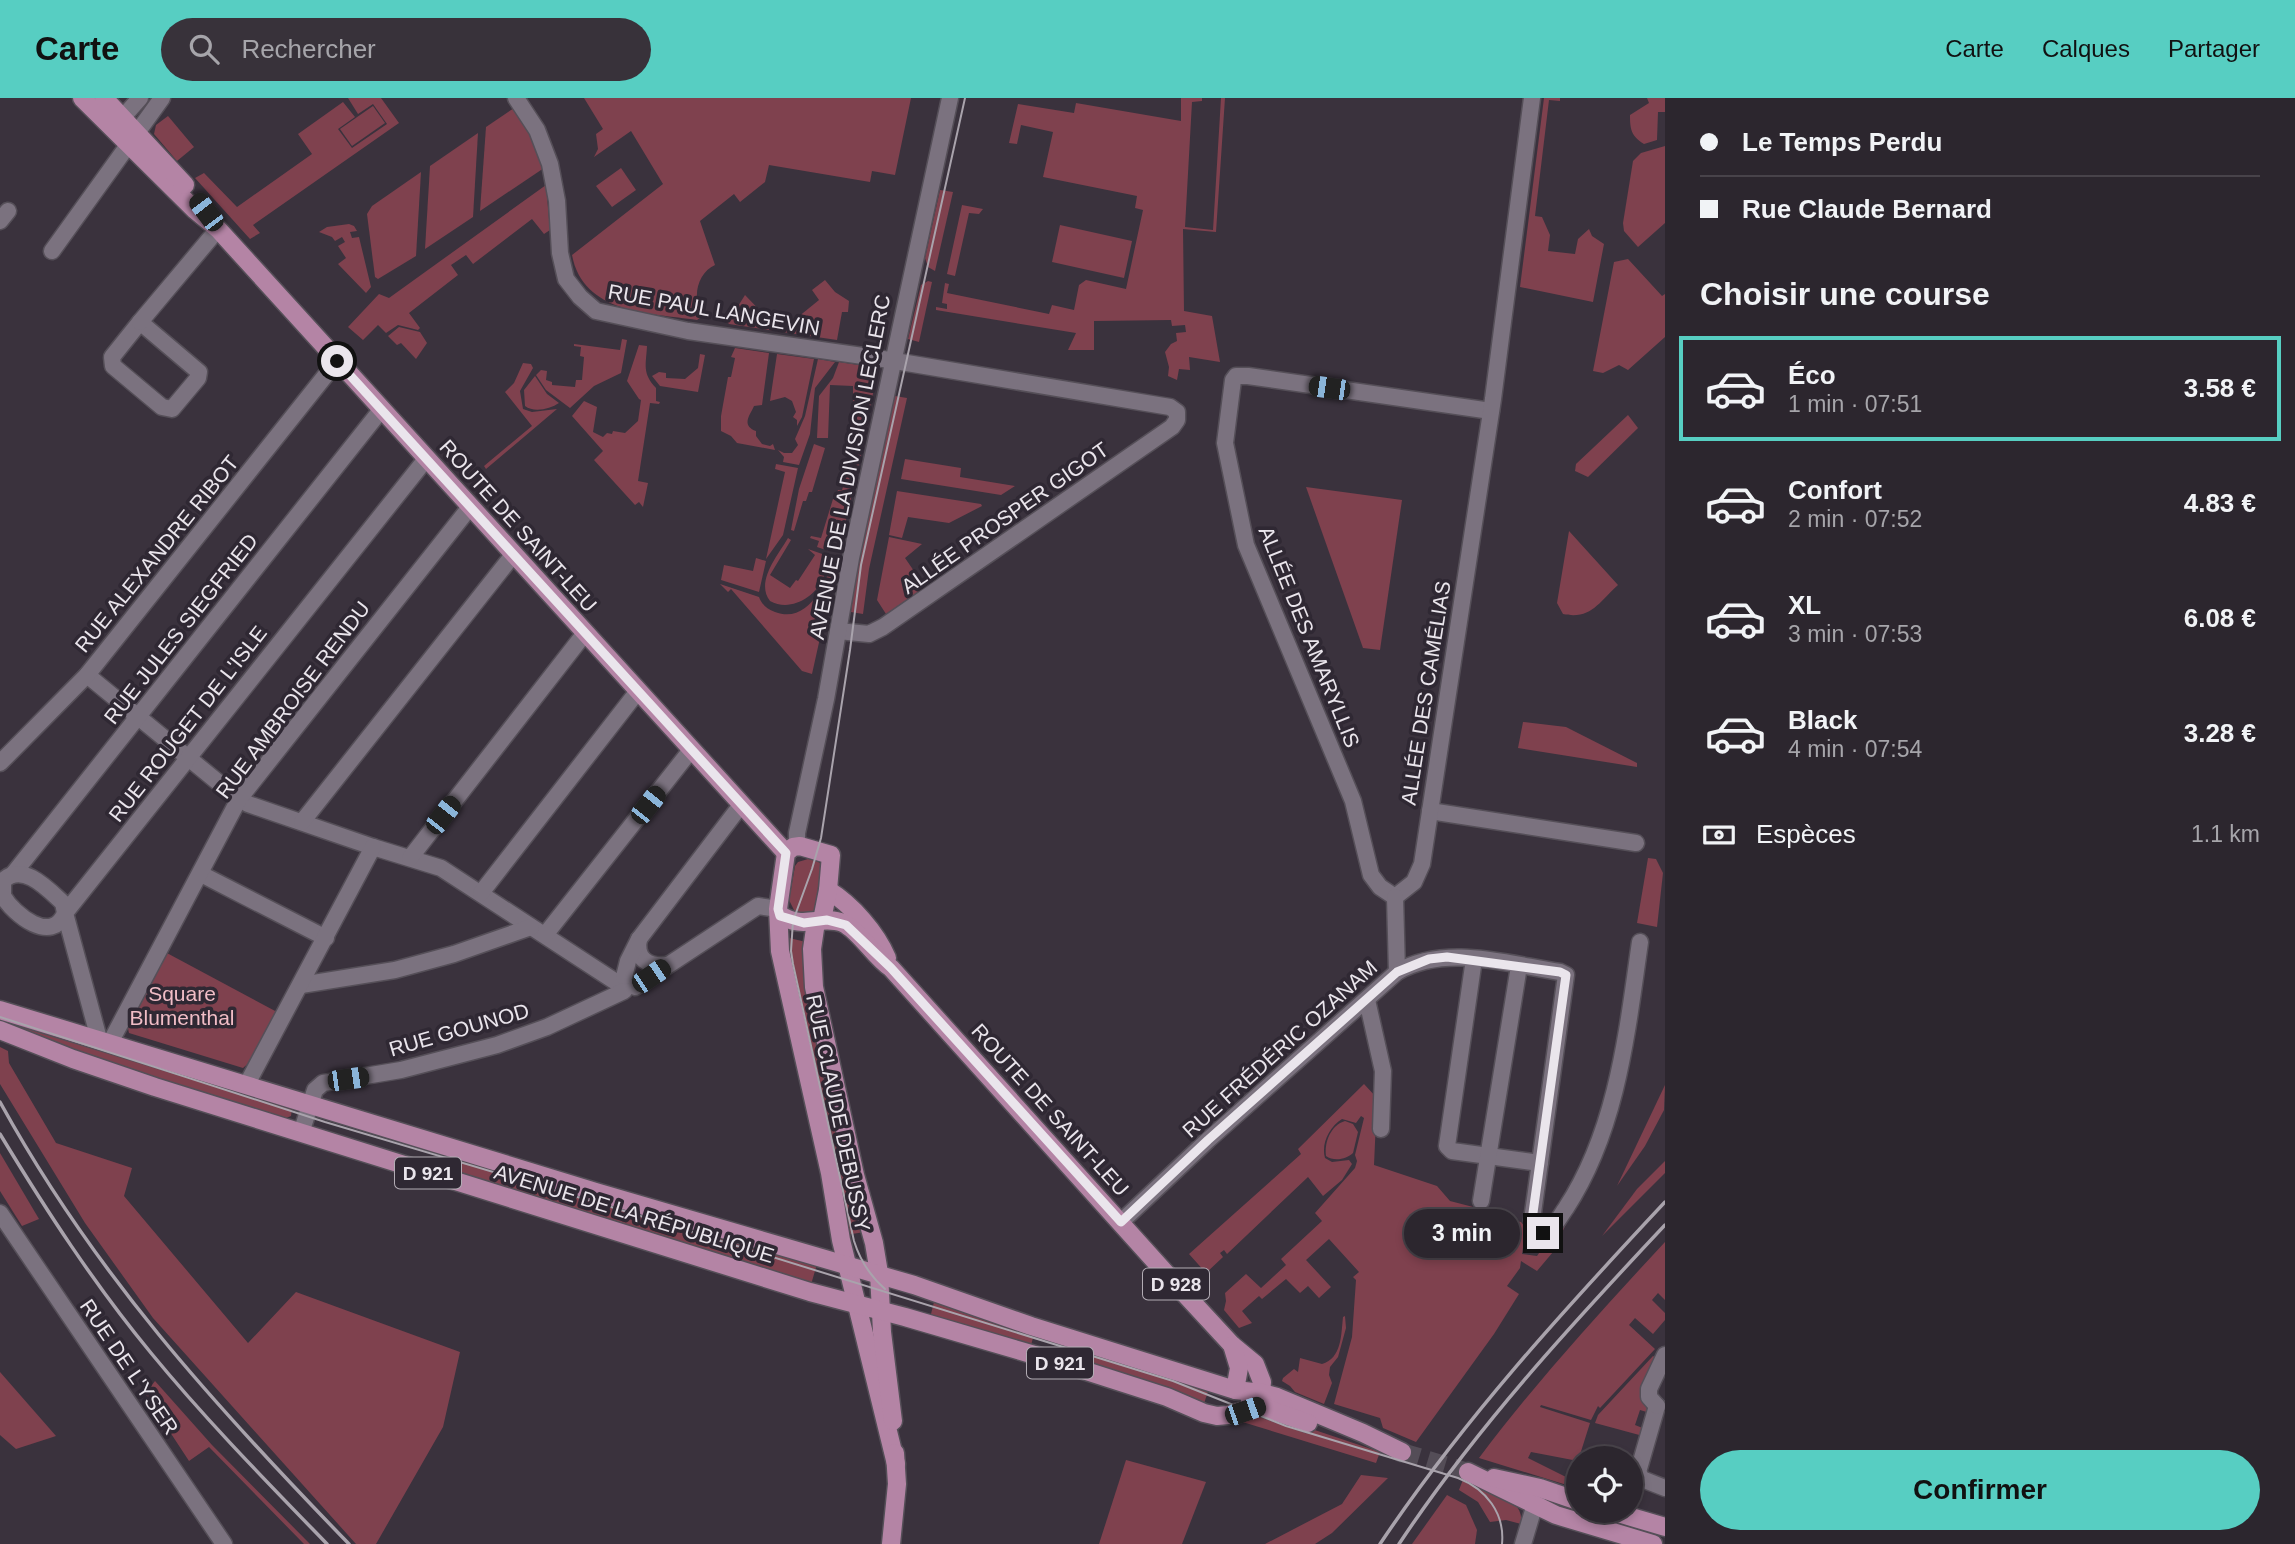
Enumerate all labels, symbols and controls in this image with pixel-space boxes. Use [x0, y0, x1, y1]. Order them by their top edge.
search box [161, 18, 651, 81]
text: Carte [35, 30, 119, 67]
icon: search [185, 30, 223, 68]
text: Rechercher [241, 34, 376, 64]
text: Carte [1945, 35, 2004, 62]
text: Calques [2042, 35, 2130, 62]
text: Partager [2168, 35, 2260, 62]
text: Le Temps Perdu [1742, 127, 1942, 157]
car [185, 189, 228, 235]
text: Rue Claude Bernard [1742, 194, 1992, 224]
text: Choisir une course [1700, 276, 1990, 312]
street label: RUE PAUL LANGEVIN [606, 280, 822, 339]
street label: AVENUE DE LA DIVISION LECLERC [805, 292, 894, 641]
route start [321, 345, 353, 377]
icon: car [1704, 357, 1767, 420]
text: Éco [1788, 360, 1836, 390]
text: 3.58 € [2184, 373, 2256, 403]
car [1307, 375, 1352, 401]
text: 1 min · 07:51 [1788, 391, 1922, 417]
street label: ROUTE DE SAINT-LEU [435, 435, 601, 616]
street label: ALLÉE PROSPER GIGOT [897, 437, 1113, 598]
street label: RUE ALEXANDRE RIBOT [70, 451, 243, 657]
icon: car [1704, 472, 1767, 535]
text: Confort [1788, 475, 1882, 505]
text: 4.83 € [2184, 488, 2256, 518]
text: 2 min · 07:52 [1788, 506, 1922, 532]
street label: ALLÉE DES AMARYLLIS [1254, 523, 1364, 751]
street label: RUE JULES SIEGFRIED [99, 529, 262, 728]
street label: ALLÉE DES CAMÉLIAS [1396, 579, 1455, 807]
icon: car [1704, 587, 1767, 650]
text: XL [1788, 590, 1821, 620]
street label: RUE AMBROISE RENDU [211, 597, 374, 803]
text: 6.08 € [2184, 603, 2256, 633]
street label: RUE ROUGET DE L'ISLE [104, 621, 271, 826]
text: 3 min · 07:53 [1788, 621, 1922, 647]
icon: car [1704, 702, 1767, 765]
text: Black [1788, 705, 1857, 735]
text: 3.28 € [2184, 718, 2256, 748]
text: 4 min · 07:54 [1788, 736, 1922, 762]
car [627, 782, 670, 828]
car [422, 792, 465, 838]
icon: cash [1700, 816, 1738, 854]
text: Espèces [1756, 819, 1856, 849]
text: 1.1 km [2191, 821, 2260, 847]
street label: RUE FRÉDÉRIC OZANAM [1178, 955, 1381, 1142]
car [628, 956, 675, 996]
park label: Square Blumenthal [129, 982, 235, 1029]
street label: RUE CLAUDE DEBUSSY [802, 992, 875, 1233]
street label: RUE GOUNOD [386, 999, 532, 1061]
street label: ROUTE DE SAINT-LEU [967, 1019, 1133, 1200]
car [326, 1066, 371, 1092]
road number: D 921 [395, 1158, 461, 1189]
street label: AVENUE DE LA RÉPUBLIQUE [491, 1160, 777, 1267]
callout: 3 min [1403, 1208, 1518, 1258]
route end [1527, 1217, 1559, 1249]
text: 3 min [1432, 1220, 1492, 1246]
road number: D 928 [1143, 1268, 1209, 1300]
street label: RUE DE L'YSER [76, 1295, 183, 1439]
road number: D 921 [1027, 1348, 1093, 1378]
car [1222, 1394, 1269, 1428]
map controls [1566, 1446, 1643, 1523]
button: locate [1566, 1446, 1643, 1523]
button: Confirmer [1700, 1450, 2260, 1530]

